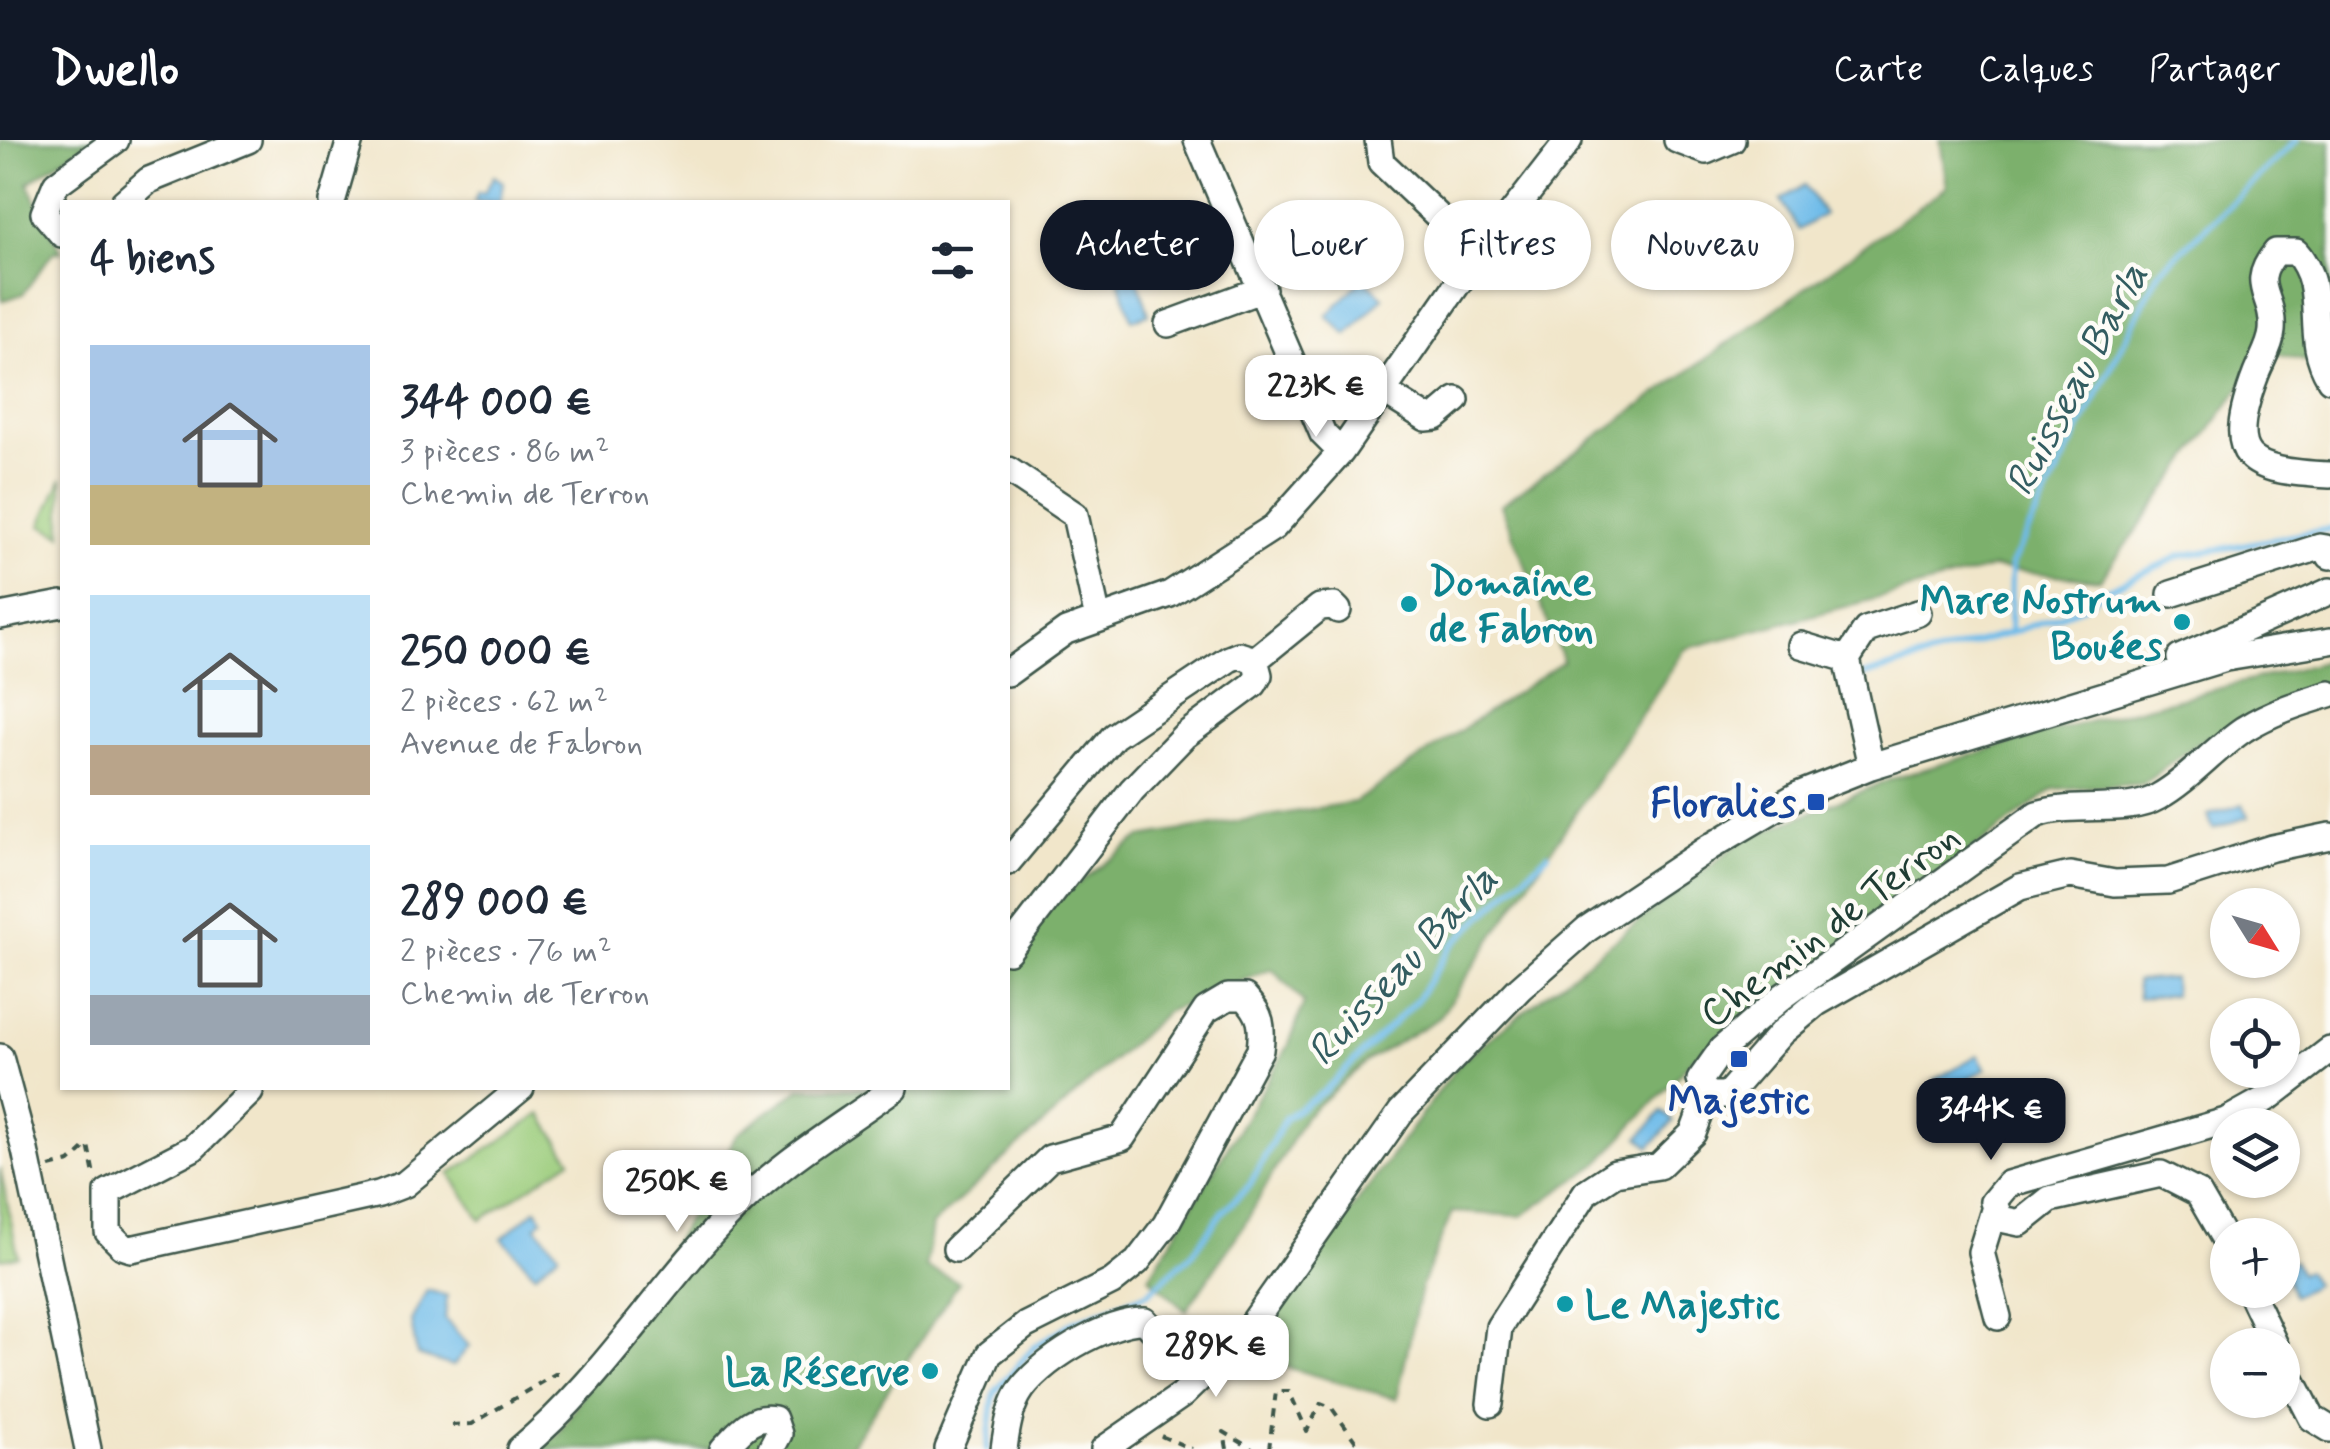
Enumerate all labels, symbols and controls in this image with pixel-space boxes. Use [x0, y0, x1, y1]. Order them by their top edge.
text: Dwello [50, 39, 179, 102]
text: Carte [1834, 47, 1923, 93]
text: Calques [1978, 47, 2094, 93]
text: Partager [2149, 47, 2280, 93]
chip: Acheter [1040, 200, 1234, 290]
chip: Louer [1254, 200, 1404, 290]
chip: Filtres [1424, 200, 1591, 290]
chip: Nouveau [1611, 200, 1794, 290]
text: 4 biens [90, 233, 215, 288]
icon: filters [925, 233, 980, 288]
water label: Ruisseau Barla [1994, 254, 2163, 506]
pin: 223K € [1235, 355, 1397, 440]
text: 223K € [1267, 366, 1365, 408]
text: 344 000 € [400, 376, 592, 431]
icon: home [170, 385, 290, 505]
text: 3 pièces · 86 m² [400, 431, 609, 473]
text: Chemin de Terron [400, 473, 650, 515]
place label: Domaine de Fabron [1429, 558, 1594, 656]
place label: Mare Nostrum Bouées [1920, 576, 2162, 674]
marker: Domaine de Fabron [1398, 593, 1420, 615]
marker: Mare Nostrum Bouées [2171, 611, 2193, 633]
text: 250 000 € [400, 626, 591, 681]
icon: home [170, 635, 290, 755]
text: 2 pièces · 62 m² [400, 681, 608, 723]
text: Avenue de Fabron [400, 723, 643, 765]
place label: Floralies [1650, 779, 1796, 831]
marker: Floralies [1805, 791, 1827, 813]
street label: Chemin de Terron [1691, 812, 1971, 1041]
water label: Ruisseau Barla [1296, 854, 1511, 1079]
text: 289 000 € [400, 876, 589, 931]
icon: home [170, 885, 290, 1005]
north arrow [2210, 888, 2300, 978]
map controls [2210, 888, 2300, 1418]
text: 2 pièces · 76 m² [400, 931, 612, 973]
text: Chemin de Terron [400, 973, 650, 1015]
button: locate [2210, 998, 2300, 1088]
marker: Majestic [1728, 1048, 1750, 1070]
place label: Majestic [1668, 1076, 1810, 1128]
pin: 344K € [1910, 1078, 2072, 1163]
text: 344K € [1939, 1089, 2043, 1131]
button: layers [2210, 1108, 2300, 1198]
pin: 250K € [596, 1150, 758, 1235]
text: 250K € [625, 1161, 729, 1203]
button: + [2210, 1218, 2300, 1308]
place label: Le Majestic [1585, 1281, 1780, 1334]
marker: Le Majestic [1554, 1293, 1576, 1315]
pin: 289K € [1135, 1315, 1297, 1400]
text: 289K € [1165, 1326, 1267, 1368]
button: − [2210, 1328, 2300, 1418]
place label: La Réserve [725, 1348, 910, 1400]
marker: La Réserve [919, 1360, 941, 1382]

